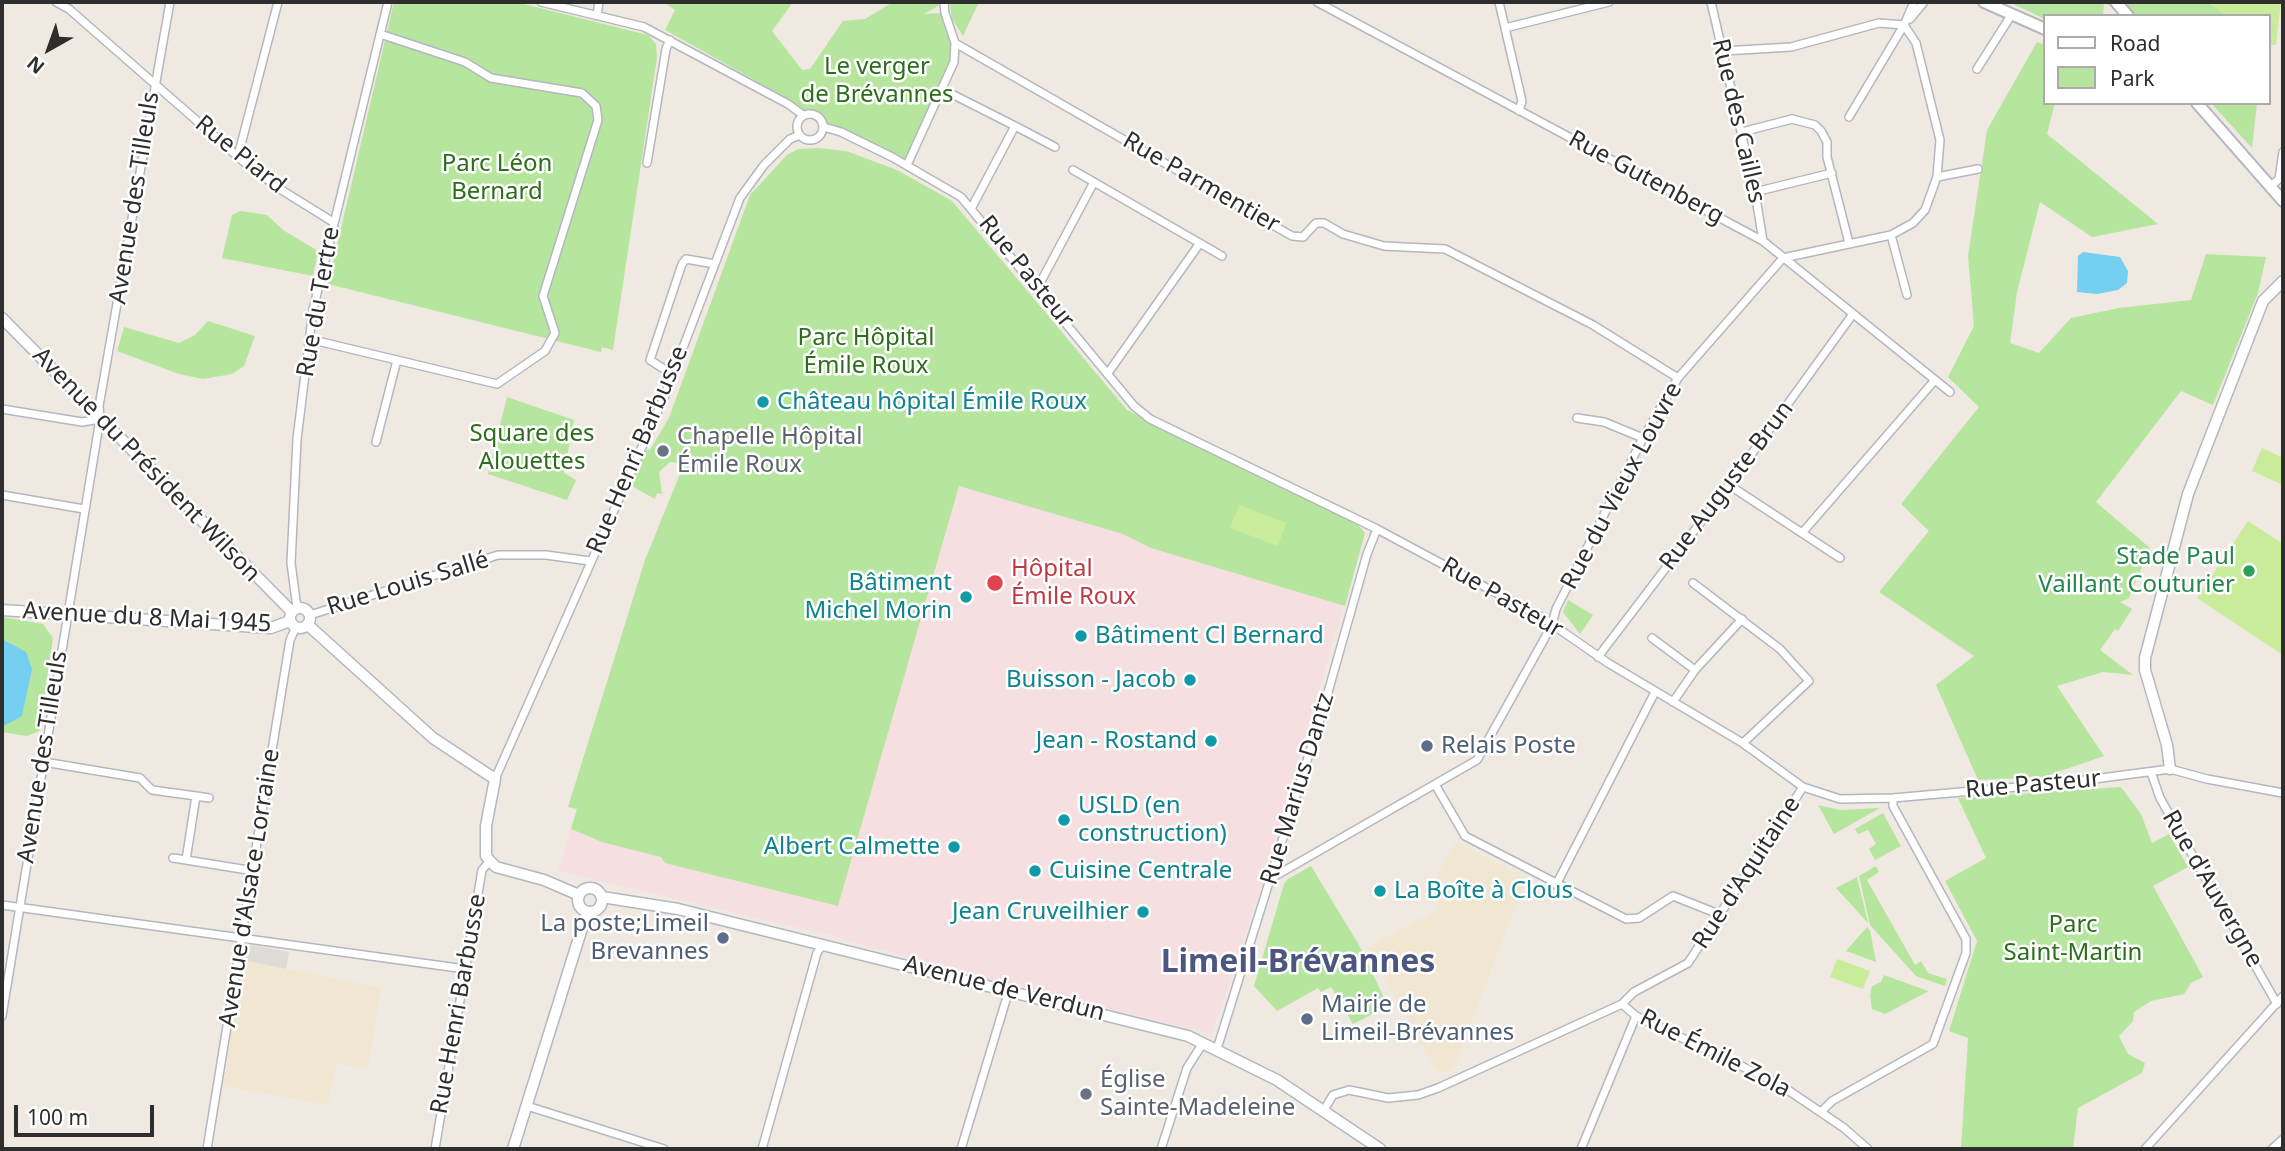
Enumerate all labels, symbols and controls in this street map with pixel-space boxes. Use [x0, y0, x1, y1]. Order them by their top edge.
north arrow [14, 14, 84, 84]
legend [2044, 14, 2271, 105]
text: Road [2110, 29, 2160, 57]
street label: Rue des Cailles [1705, 36, 1771, 206]
text: N [21, 50, 50, 80]
park label: Le verger de Brévannes [801, 53, 953, 109]
text: Park [2110, 64, 2154, 92]
street label: Avenue des Tilleuls [104, 90, 166, 306]
street label: Rue Piard [189, 110, 291, 200]
street label: Rue Gutenberg [1563, 125, 1729, 231]
street label: Rue Parmentier [1117, 126, 1285, 240]
park label: Parc Léon Bernard [442, 150, 552, 206]
street label: Rue Pasteur [972, 210, 1080, 334]
street label: Rue du Tertre [292, 225, 346, 379]
park label: Parc Hôpital Émile Roux [798, 324, 934, 380]
street label: Avenue du Président Wilson [26, 342, 266, 588]
street label: Rue Henri Barbusse [581, 342, 695, 558]
street label: Rue du Vieux Louvre [1555, 378, 1689, 594]
place label: Château hôpital Émile Roux [777, 388, 1087, 416]
marker: Château hôpital Émile Roux [755, 394, 771, 410]
street label: Rue Auguste Brun [1654, 396, 1800, 576]
park label: Square des Alouettes [469, 420, 595, 476]
place label: Chapelle Hôpital Émile Roux [677, 423, 862, 479]
marker: Chapelle Hôpital Émile Roux [655, 443, 671, 459]
place label: Stade Paul Vaillant Couturier [2038, 543, 2235, 599]
street label: Rue Louis Sallé [323, 546, 493, 622]
street label: Rue Pasteur [1436, 552, 1568, 644]
place label: Hôpital Émile Roux [1011, 555, 1136, 611]
marker: Stade Paul Vaillant Couturier [2241, 563, 2257, 579]
place label: Bâtiment Michel Morin [804, 569, 952, 625]
marker: Hôpital Émile Roux [985, 573, 1005, 593]
marker: Bâtiment Michel Morin [958, 589, 974, 605]
street label: Avenue du 8 Mai 1945 [22, 597, 272, 639]
place label: Bâtiment Cl Bernard [1095, 622, 1324, 650]
marker: Bâtiment Cl Bernard [1073, 628, 1089, 644]
street label: Avenue des Tilleuls [12, 649, 74, 865]
place label: Buisson - Jacob [1006, 666, 1176, 694]
marker: Buisson - Jacob [1182, 672, 1198, 688]
street label: Rue Marius Dantz [1255, 690, 1341, 888]
place label: Jean - Rostand [1036, 727, 1197, 755]
place label: Relais Poste [1441, 732, 1576, 760]
marker: Jean - Rostand [1203, 733, 1219, 749]
marker: Relais Poste [1419, 738, 1435, 754]
street label: Avenue d'Alsace Lorraine [214, 747, 286, 1029]
street label: Rue Pasteur [1964, 765, 2102, 805]
street label: Rue d'Aquitaine [1687, 791, 1807, 955]
place label: USLD (en construction) [1078, 792, 1227, 848]
street label: Rue d'Auvergne [2155, 805, 2269, 973]
marker: USLD (en construction) [1056, 812, 1072, 828]
place label: Albert Calmette [764, 833, 940, 861]
marker: Albert Calmette [946, 839, 962, 855]
place label: Cuisine Centrale [1049, 857, 1232, 885]
marker: Cuisine Centrale [1027, 863, 1043, 879]
place label: La Boîte à Clous [1394, 877, 1573, 905]
marker: La Boîte à Clous [1372, 883, 1388, 899]
street label: Rue Henri Barbusse [425, 892, 493, 1116]
place label: Jean Cruveilhier [952, 898, 1129, 926]
marker: Jean Cruveilhier [1135, 904, 1151, 920]
place label: La poste;Limeil Brevannes [540, 910, 709, 966]
park label: Parc Saint-Martin [2004, 911, 2142, 967]
marker: La poste;Limeil Brevannes [715, 930, 731, 946]
district label: Limeil-Brévannes [1161, 944, 1435, 982]
street label: Avenue de Verdun [900, 950, 1108, 1028]
place label: Mairie de Limeil-Brévannes [1321, 991, 1514, 1047]
street label: Rue Émile Zola [1635, 1004, 1795, 1104]
marker: Mairie de Limeil-Brévannes [1299, 1011, 1315, 1027]
place label: Église Sainte-Madeleine [1100, 1066, 1295, 1122]
marker: Église Sainte-Madeleine [1078, 1086, 1094, 1102]
scale bar [18, 1092, 158, 1136]
text: 100 m [27, 1103, 88, 1131]

